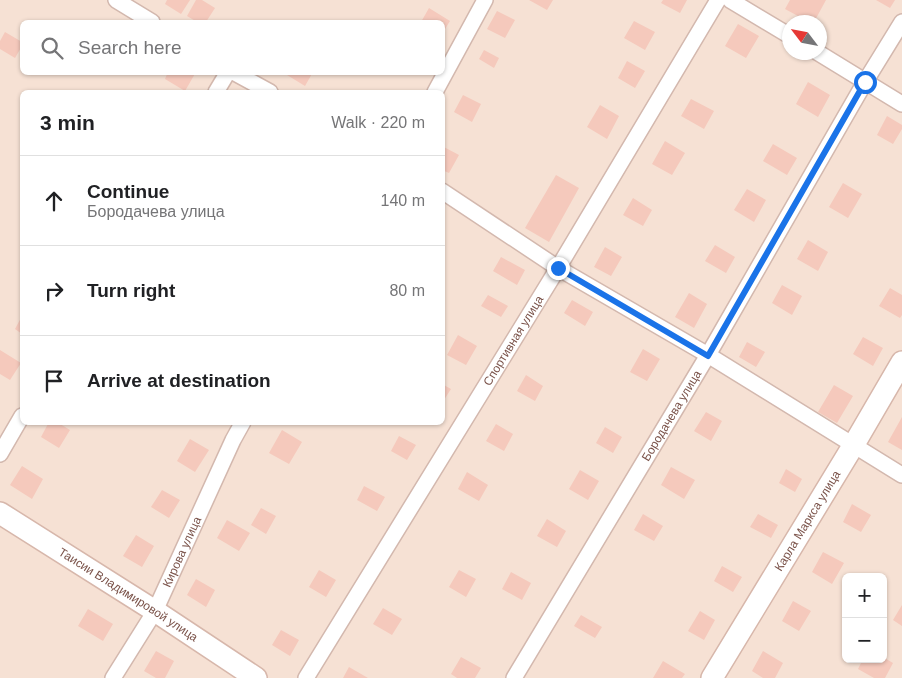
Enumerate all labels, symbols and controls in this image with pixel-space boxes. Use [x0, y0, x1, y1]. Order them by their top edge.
north arrow [782, 15, 827, 60]
search box [20, 20, 445, 75]
icon: search [38, 34, 66, 62]
text: Search here [78, 37, 182, 58]
route start [854, 71, 877, 94]
text: 3 min [40, 111, 95, 134]
text: Walk · 220 m [331, 114, 425, 131]
text: Continue [87, 181, 169, 202]
icon: ahead [40, 187, 68, 215]
text: 140 m [381, 192, 425, 209]
text: Бородачева улица [87, 203, 225, 220]
route end [547, 257, 570, 280]
icon: right [40, 277, 68, 305]
text: Turn right [87, 280, 175, 301]
text: 80 m [389, 282, 425, 299]
street label: Спортивная улица [480, 293, 546, 388]
icon: arrive [40, 367, 68, 395]
street label: Бородачева улица [639, 367, 704, 464]
text: Arrive at destination [87, 370, 271, 391]
street label: Карла Маркса улица [772, 468, 844, 574]
street label: Кирова улица [160, 514, 204, 590]
street label: Таисии Владимировой улица [56, 545, 201, 645]
map controls [842, 573, 887, 663]
button: + [842, 573, 887, 618]
button: − [842, 618, 887, 663]

